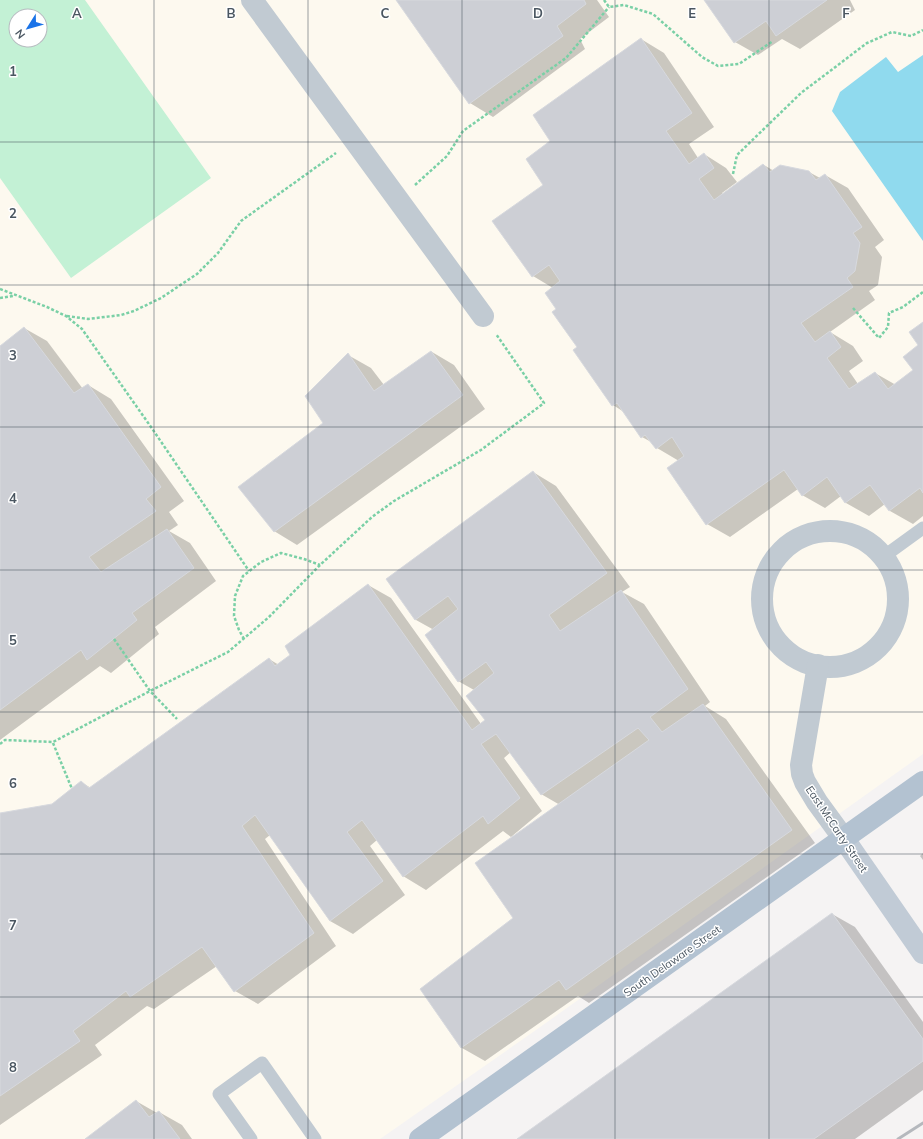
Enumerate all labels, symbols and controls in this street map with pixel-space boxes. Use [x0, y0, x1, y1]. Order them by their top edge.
text: A [72, 5, 82, 21]
text: B [227, 5, 236, 21]
text: C [381, 5, 390, 21]
text: D [533, 5, 543, 21]
text: E [688, 5, 696, 21]
text: F [842, 5, 850, 21]
north arrow [8, 8, 48, 48]
text: N [12, 26, 28, 42]
text: 1 [9, 63, 17, 79]
text: 2 [9, 205, 17, 221]
text: 3 [9, 347, 17, 363]
text: 4 [9, 490, 17, 506]
text: 5 [9, 632, 17, 648]
text: 6 [9, 775, 17, 791]
street label: East McCarty Street [803, 783, 871, 875]
text: 7 [9, 917, 17, 933]
street label: South Delaware Street [621, 922, 723, 1000]
text: 8 [9, 1059, 17, 1075]

